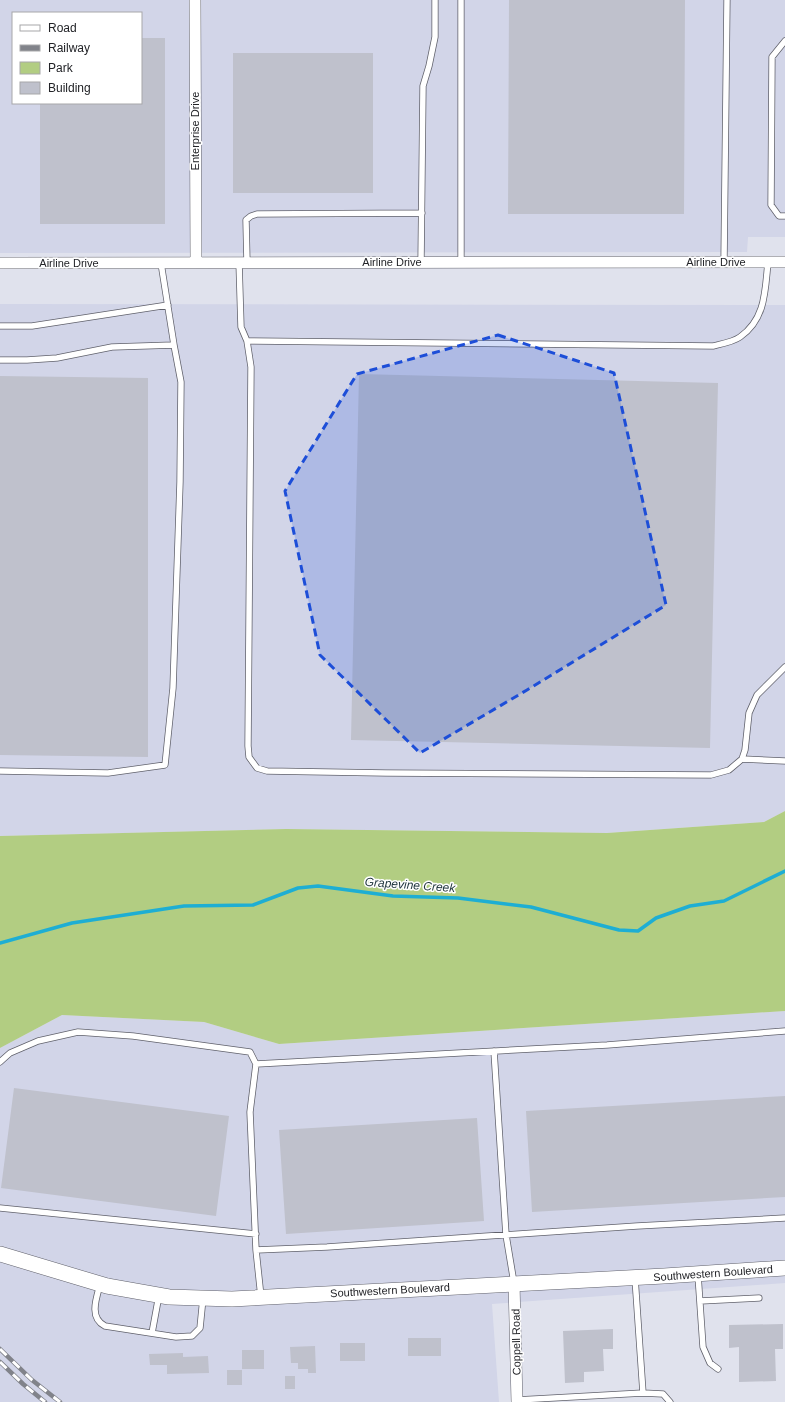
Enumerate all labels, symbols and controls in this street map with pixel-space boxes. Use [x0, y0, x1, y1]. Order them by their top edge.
legend [12, 12, 142, 104]
text: Road [48, 21, 77, 35]
text: Railway [48, 41, 90, 55]
text: Park [48, 61, 74, 75]
text: Building [48, 81, 91, 95]
street label: Enterprise Drive [189, 92, 201, 170]
street label: Airline Drive [362, 256, 422, 268]
street label: Airline Drive [686, 256, 746, 268]
street label: Airline Drive [39, 257, 99, 269]
water label: Grapevine Creek [364, 875, 457, 895]
street label: Southwestern Boulevard [653, 1263, 773, 1283]
street label: Southwestern Boulevard [330, 1281, 450, 1299]
street label: Coppell Road [509, 1309, 523, 1375]

